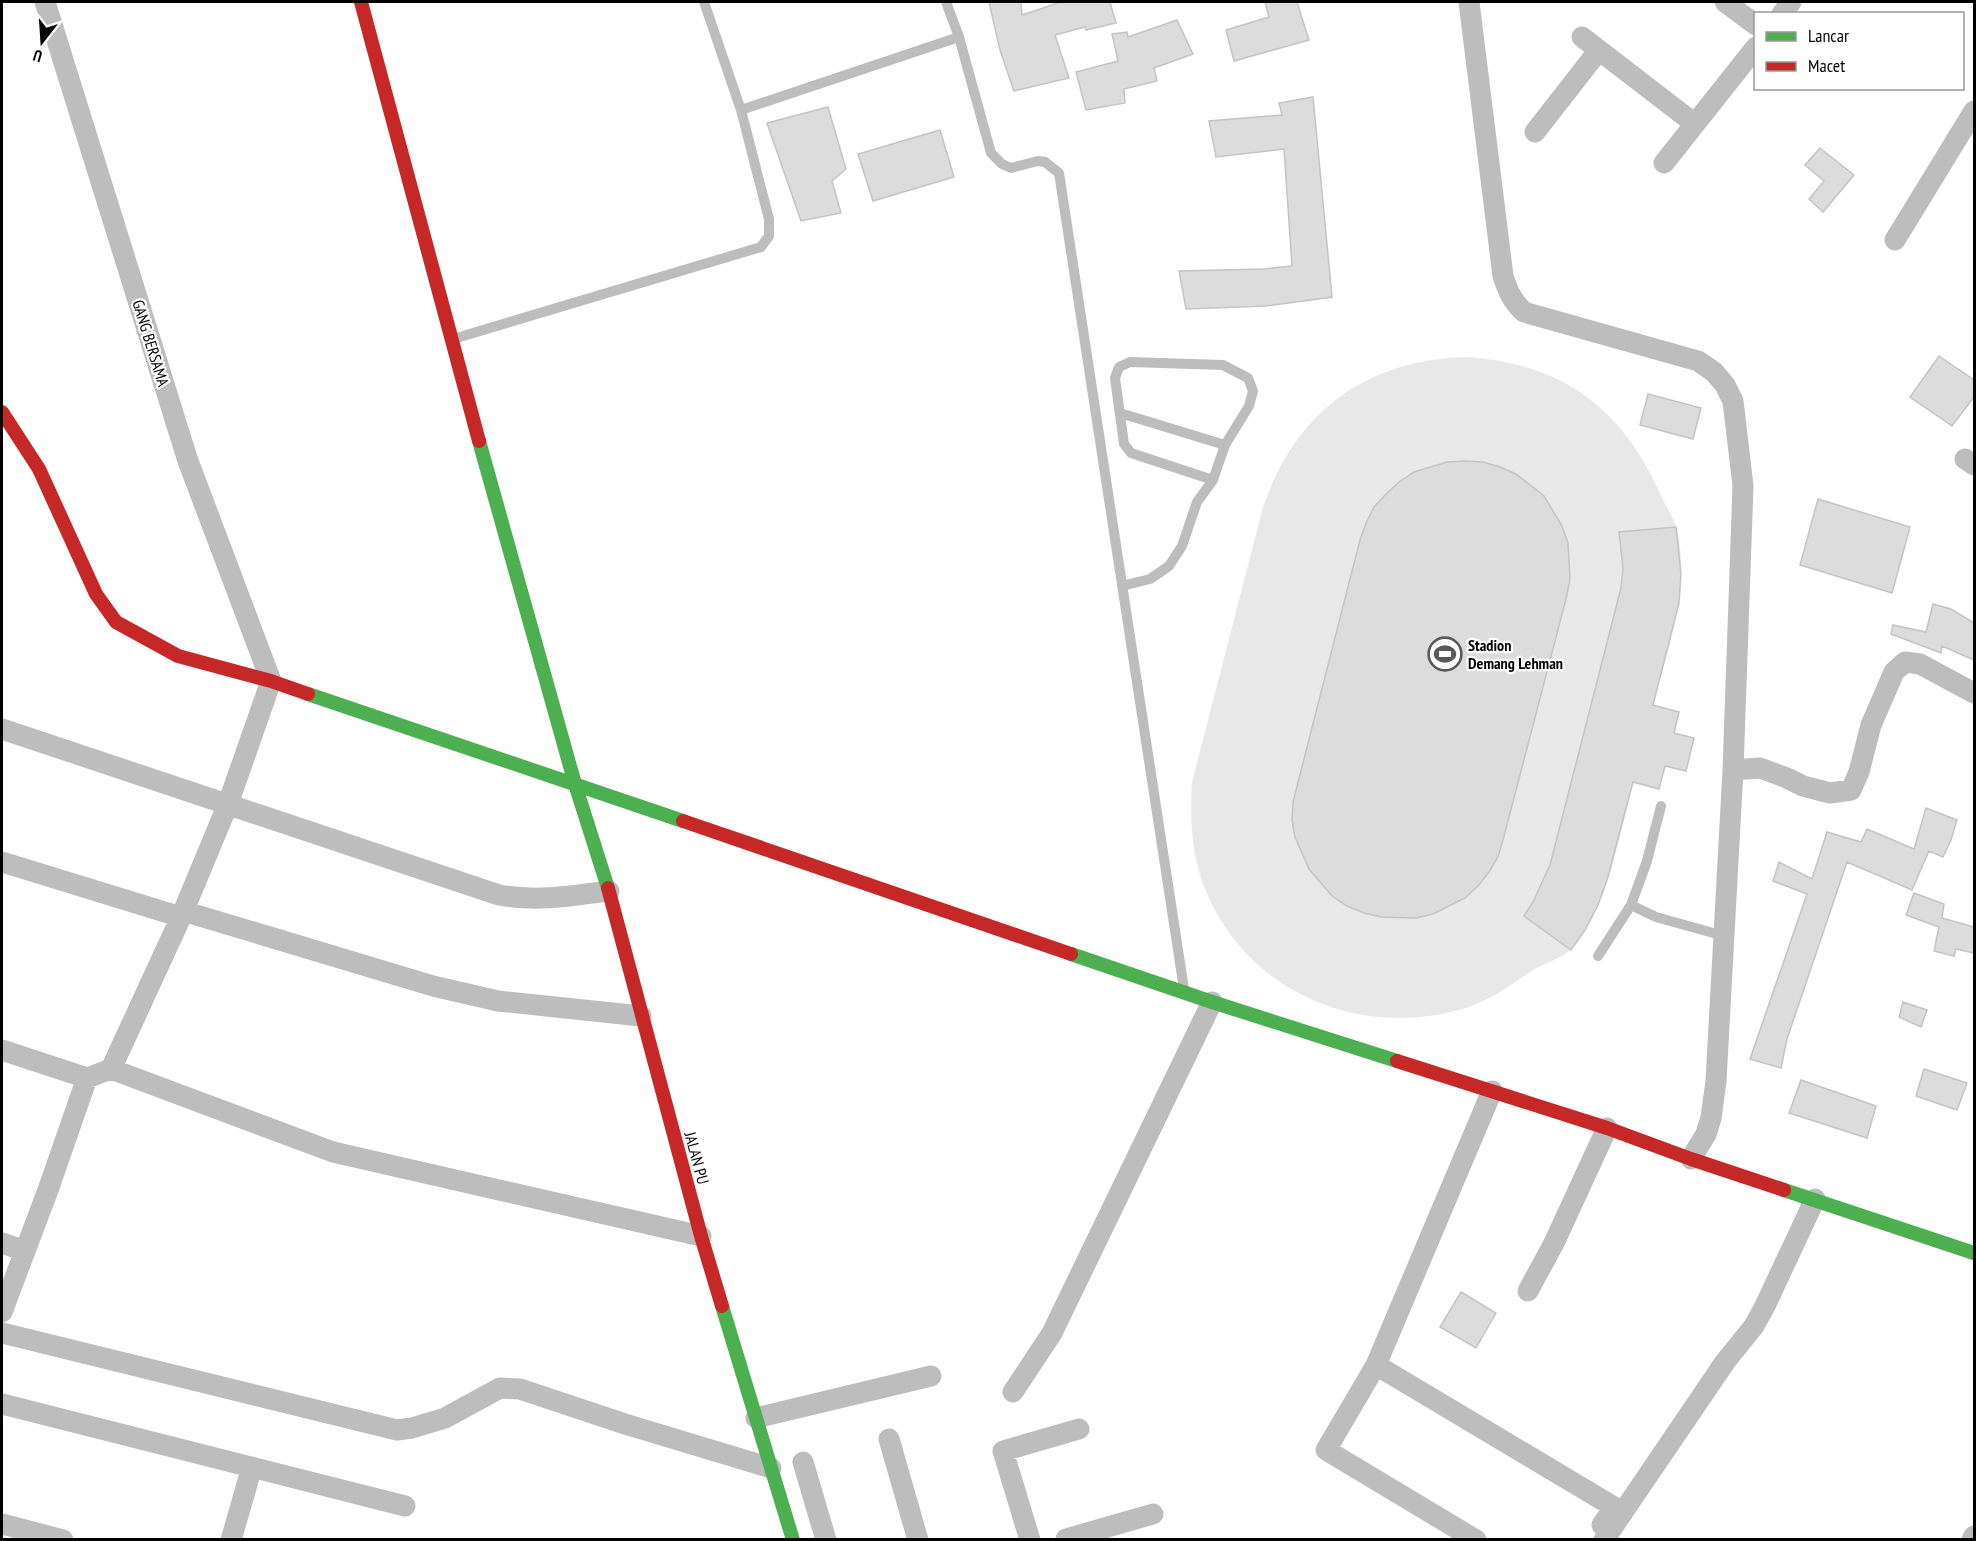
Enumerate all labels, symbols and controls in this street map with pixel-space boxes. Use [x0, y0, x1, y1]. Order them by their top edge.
north arrow [12, 12, 72, 72]
legend [1754, 12, 1964, 90]
text: Lancar [1808, 24, 1849, 47]
text: U [31, 46, 44, 67]
text: Macet [1808, 54, 1845, 77]
street label: GANG BERSAMA [128, 297, 174, 389]
place label: Stadion Demang Lehman [1468, 635, 1563, 673]
sports icon: Stadion Demang Lehman [1427, 636, 1463, 672]
street label: JALAN PU [680, 1129, 714, 1186]

